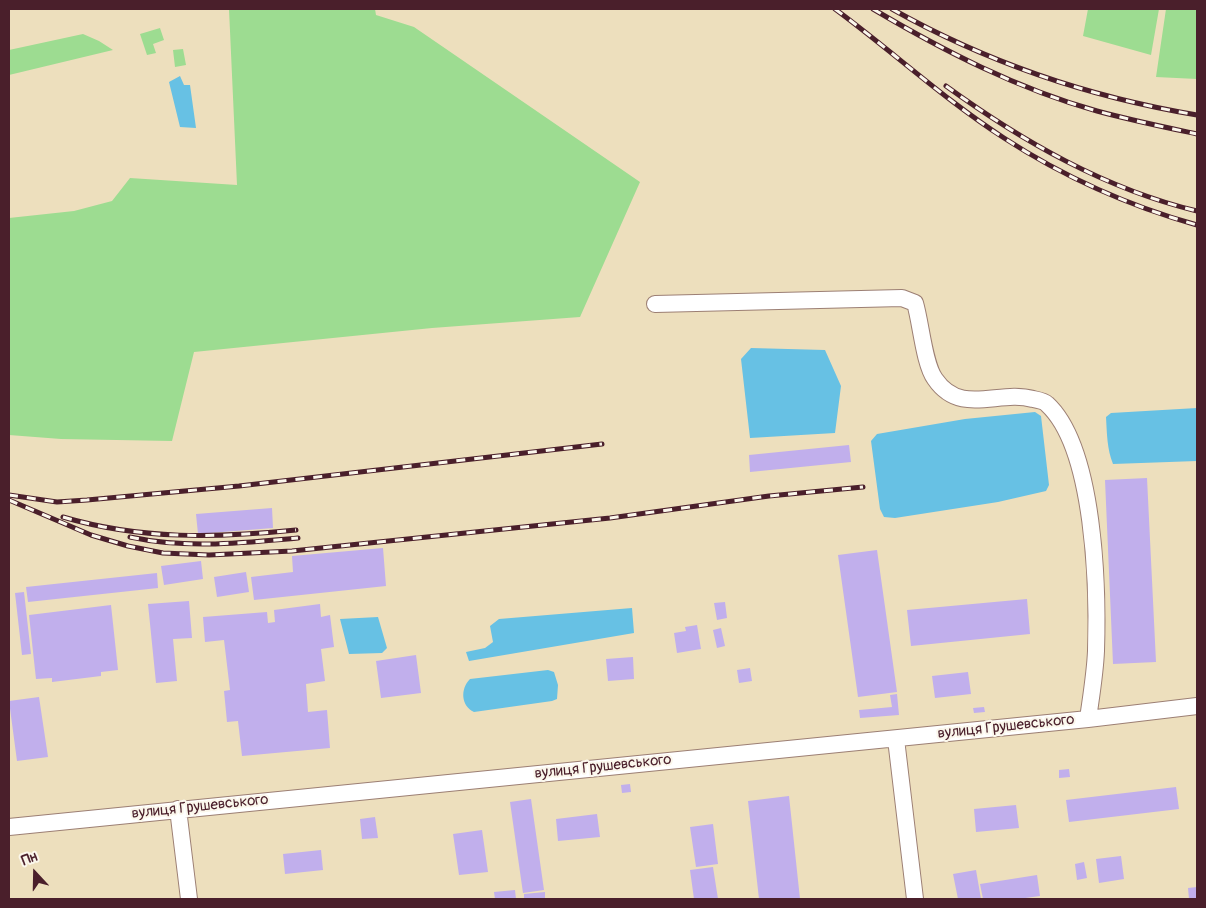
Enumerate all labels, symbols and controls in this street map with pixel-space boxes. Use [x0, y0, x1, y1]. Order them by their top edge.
street label: вулиця Грушевського [937, 711, 1075, 743]
street label: вулиця Грушевського [534, 751, 672, 783]
street label: вулиця Грушевського [131, 791, 269, 823]
north arrow [10, 848, 60, 898]
text: Пн [19, 848, 40, 869]

